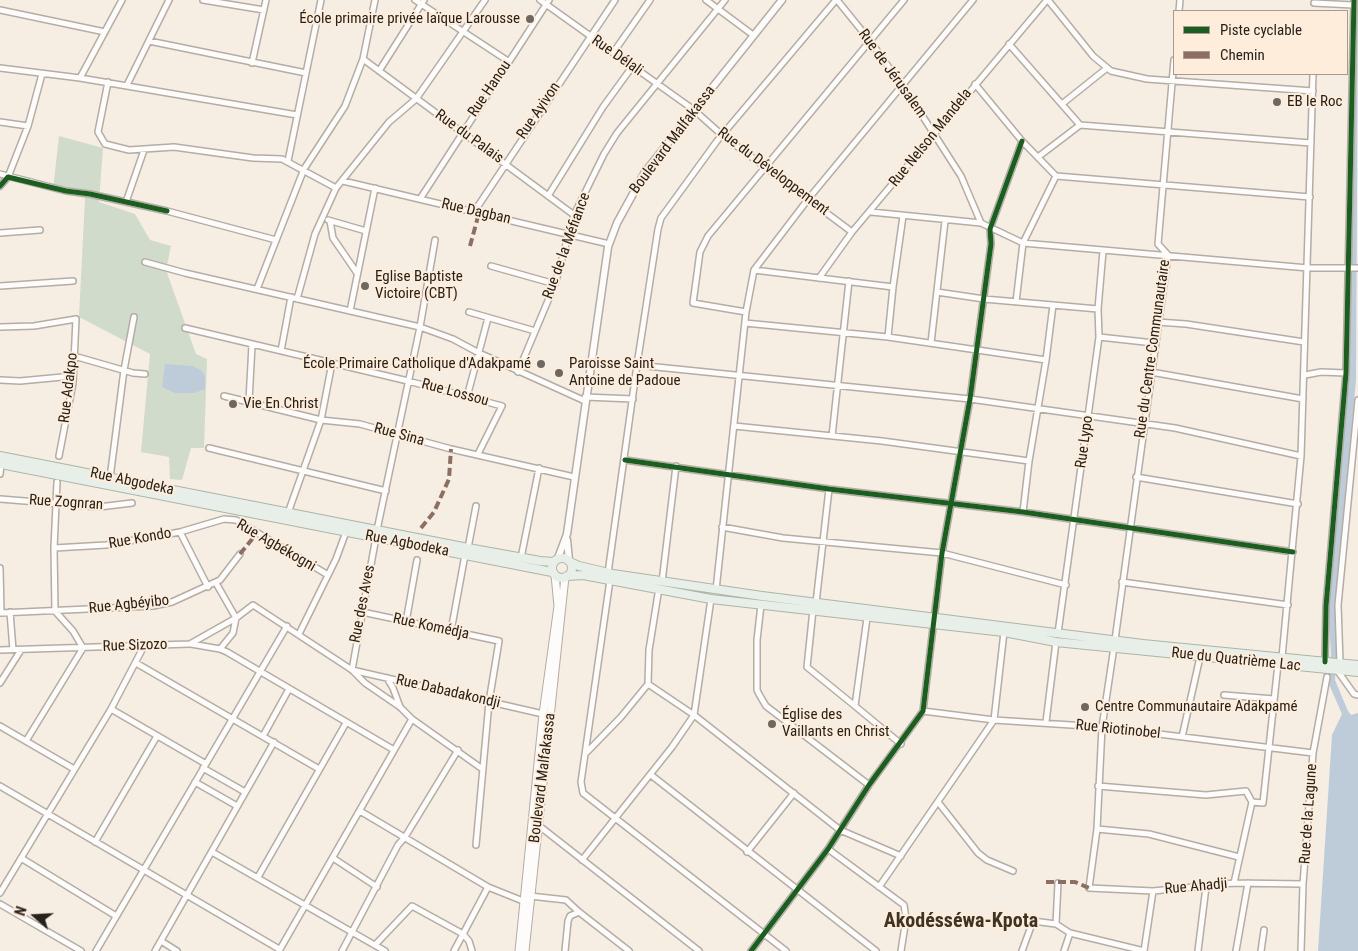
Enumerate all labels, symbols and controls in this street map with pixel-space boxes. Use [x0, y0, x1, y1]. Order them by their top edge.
place label: École primaire privée laïque Larousse [299, 10, 520, 28]
legend [1173, 10, 1348, 75]
marker: École primaire privée laïque Larousse [524, 13, 536, 25]
text: Piste cyclable [1220, 21, 1302, 39]
street label: Rue de Jérusalem [854, 26, 930, 122]
street label: Rue Délali [588, 32, 646, 80]
text: Chemin [1220, 46, 1265, 64]
street label: Rue Hanou [465, 57, 515, 121]
street label: Rue Ayivon [513, 79, 565, 143]
street label: Boulevard Malfakassa [626, 82, 720, 198]
street label: Rue Nelson Mandela [886, 85, 976, 191]
place label: EB le Roc [1287, 93, 1342, 111]
marker: EB le Roc [1271, 96, 1283, 108]
street label: Rue du Palais [431, 106, 507, 168]
street label: Rue du Développement [713, 124, 833, 220]
street label: Rue de la Méfiance [539, 190, 595, 302]
street label: Rue Dagban [440, 195, 512, 229]
street label: Rue du Centre Communautaire [1132, 259, 1174, 439]
place label: Eglise Baptiste Victoire (CBT) [375, 268, 463, 303]
marker: Eglise Baptiste Victoire (CBT) [359, 280, 371, 292]
street label: Rue Adakpo [56, 352, 82, 424]
place label: École Primaire Catholique d'Adakpamé [303, 355, 531, 373]
place label: Paroisse Saint Antoine de Padoue [569, 355, 681, 390]
marker: École Primaire Catholique d'Adakpamé [535, 358, 547, 370]
marker: Paroisse Saint Antoine de Padoue [553, 367, 565, 379]
street label: Rue Lossou [419, 375, 491, 411]
place label: Vie En Christ [243, 395, 319, 413]
marker: Vie En Christ [227, 398, 239, 410]
street label: Rue Lypo [1072, 414, 1098, 470]
street label: Rue Sina [372, 420, 426, 450]
street label: Rue Abgodeka [89, 464, 175, 500]
street label: Rue Zognran [28, 491, 104, 515]
street label: Rue Agbékogni [233, 516, 319, 576]
street label: Rue Kondo [107, 525, 173, 553]
street label: Rue Agbodeka [364, 527, 450, 561]
street label: Rue des Aves [347, 564, 379, 644]
street label: Rue Agbéyibo [88, 592, 170, 618]
street label: Rue Komédja [391, 610, 471, 644]
street label: Rue Sizozo [102, 636, 168, 656]
street label: Rue du Quatrième Lac [1171, 644, 1301, 676]
street label: Rue Dabadakondji [394, 671, 502, 713]
place label: Centre Communautaire Adakpamé [1095, 698, 1298, 716]
marker: Centre Communautaire Adakpamé [1079, 701, 1091, 713]
place label: Église des Vaillants en Christ [782, 706, 890, 741]
street label: Boulevard Malfakassa [526, 712, 560, 844]
street label: Rue Riotinobel [1075, 717, 1161, 743]
marker: Église des Vaillants en Christ [766, 718, 778, 730]
street label: Rue de la Lagune [1297, 763, 1321, 865]
street label: Rue Ahadji [1164, 875, 1228, 899]
north arrow [10, 891, 60, 941]
text: N [12, 904, 30, 918]
district label: Akodésséwa-Kpota [884, 910, 1038, 934]

